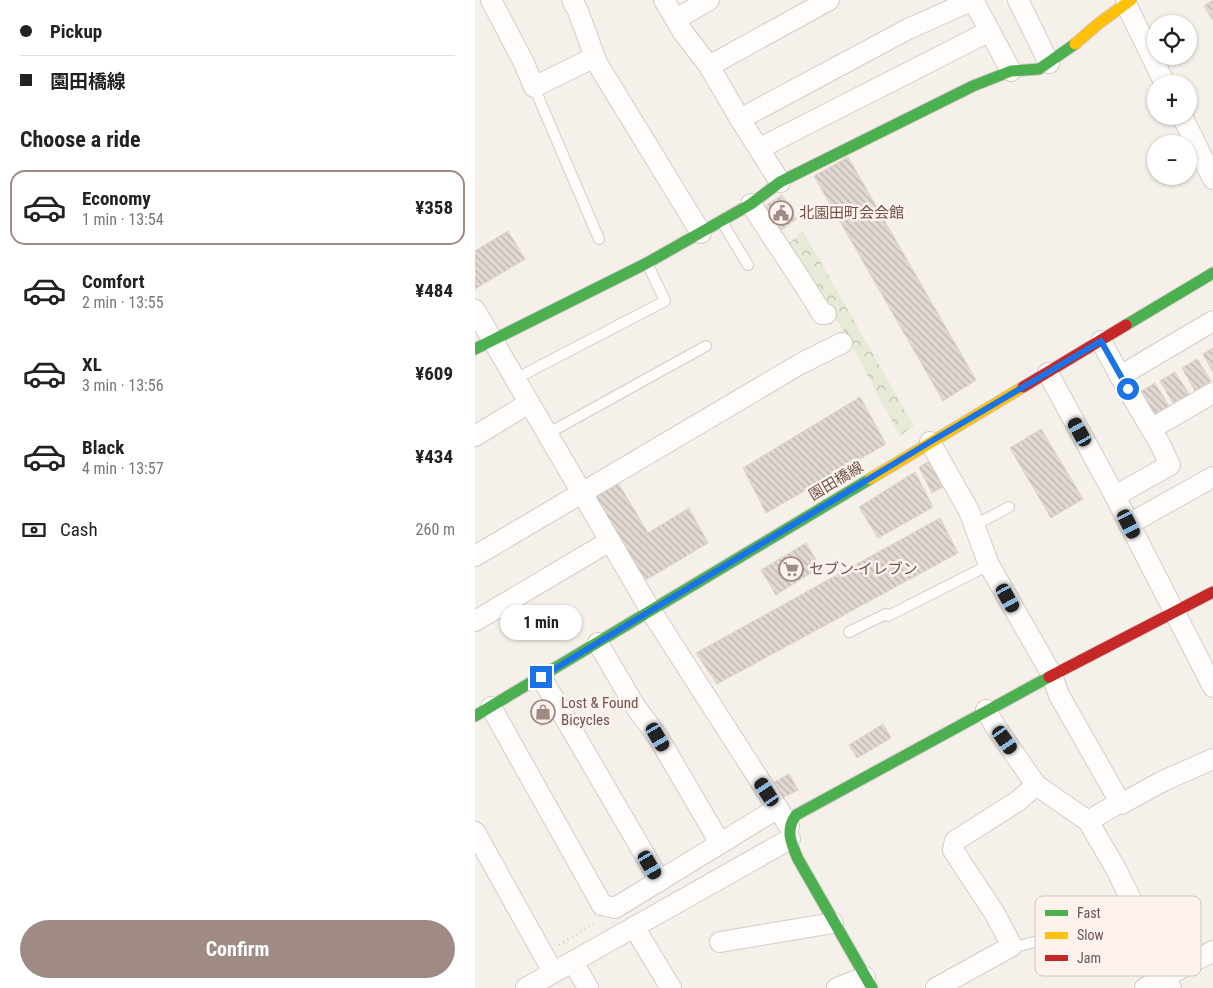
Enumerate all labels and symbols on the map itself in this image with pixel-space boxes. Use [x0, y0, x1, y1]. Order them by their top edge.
public building icon: 北園田町会会館 [768, 200, 794, 226]
place label: 北園田町会会館 [799, 204, 904, 222]
route start [1117, 378, 1139, 400]
car [1066, 415, 1093, 449]
street label: 園田橋線 [806, 458, 866, 504]
car [1115, 507, 1142, 541]
supermarket icon: セブン-イレブン [778, 556, 804, 582]
place label: セブン-イレブン [809, 560, 918, 578]
car [994, 581, 1021, 615]
callout: 1 min [500, 604, 582, 640]
route end [530, 666, 552, 688]
place label: Lost & Found Bicycles [561, 694, 639, 729]
shop icon: Lost & Found Bicycles [530, 699, 556, 725]
car [644, 720, 671, 754]
car [990, 723, 1019, 757]
car [752, 775, 781, 809]
car [636, 848, 663, 882]
legend [1035, 896, 1201, 976]
text: Fast [1077, 905, 1101, 921]
text: Slow [1077, 927, 1104, 943]
text: Jam [1077, 950, 1101, 966]

